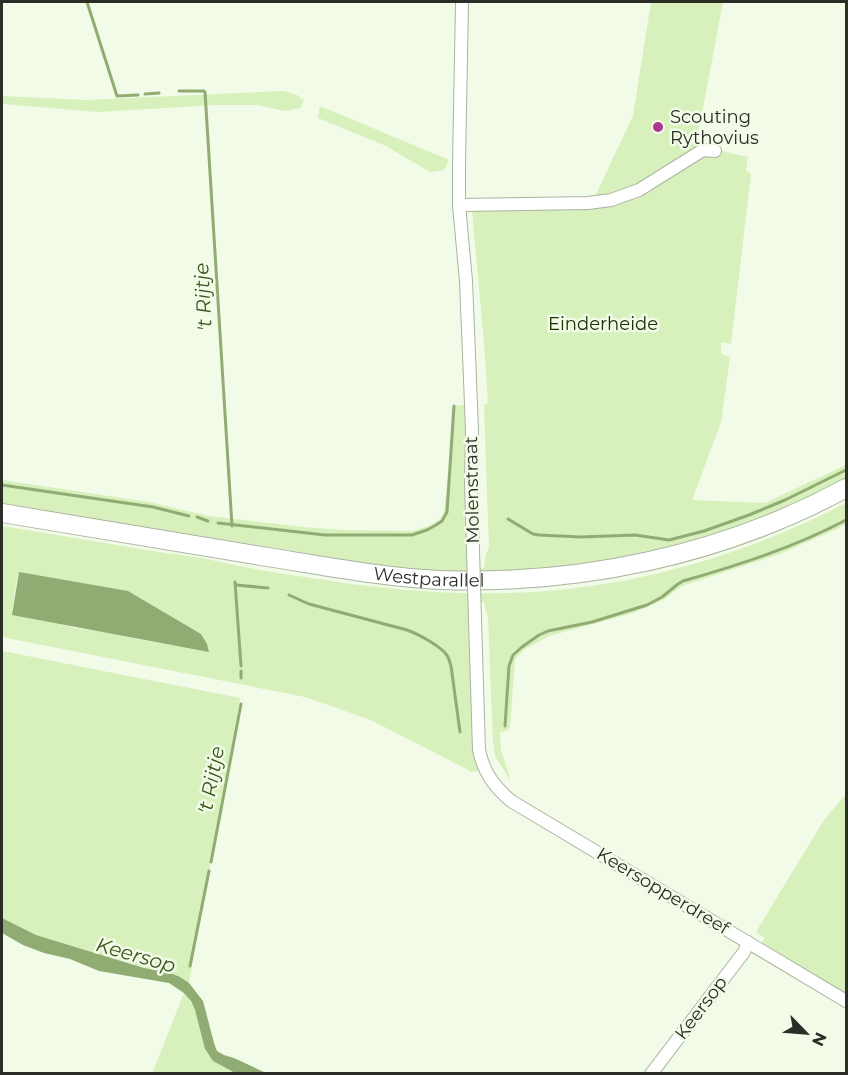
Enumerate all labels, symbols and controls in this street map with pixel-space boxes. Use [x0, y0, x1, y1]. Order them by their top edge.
place label: Scouting Rythovius [670, 106, 759, 149]
marker: Scouting Rythovius [651, 120, 665, 134]
water label: 't Rijtje [189, 262, 217, 332]
park label: Einderheide [548, 313, 658, 335]
street label: Molenstraat [460, 436, 484, 544]
street label: Westparallel [372, 563, 485, 592]
water label: 't Rijtje [193, 744, 229, 816]
street label: Keersopperdreef [593, 843, 734, 940]
water label: Keersop [93, 932, 179, 978]
street label: Keersop [670, 972, 732, 1044]
north arrow [776, 1003, 836, 1063]
text: N [808, 1029, 830, 1049]

